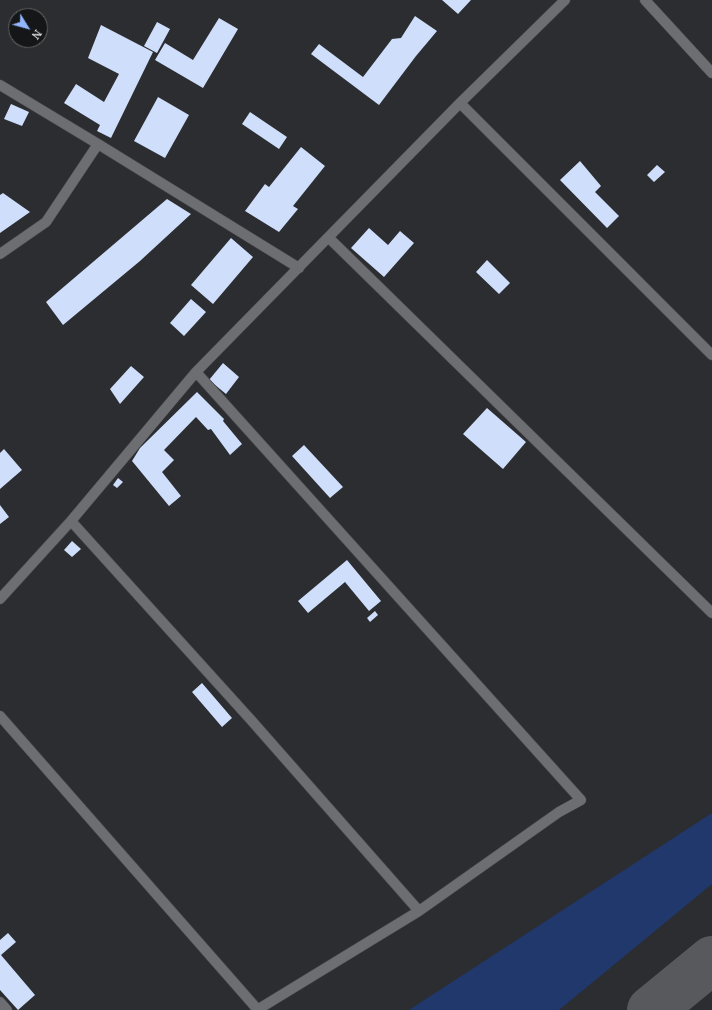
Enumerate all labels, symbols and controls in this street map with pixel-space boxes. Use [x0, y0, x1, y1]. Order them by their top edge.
north arrow [8, 8, 48, 48]
text: N [29, 27, 45, 42]

